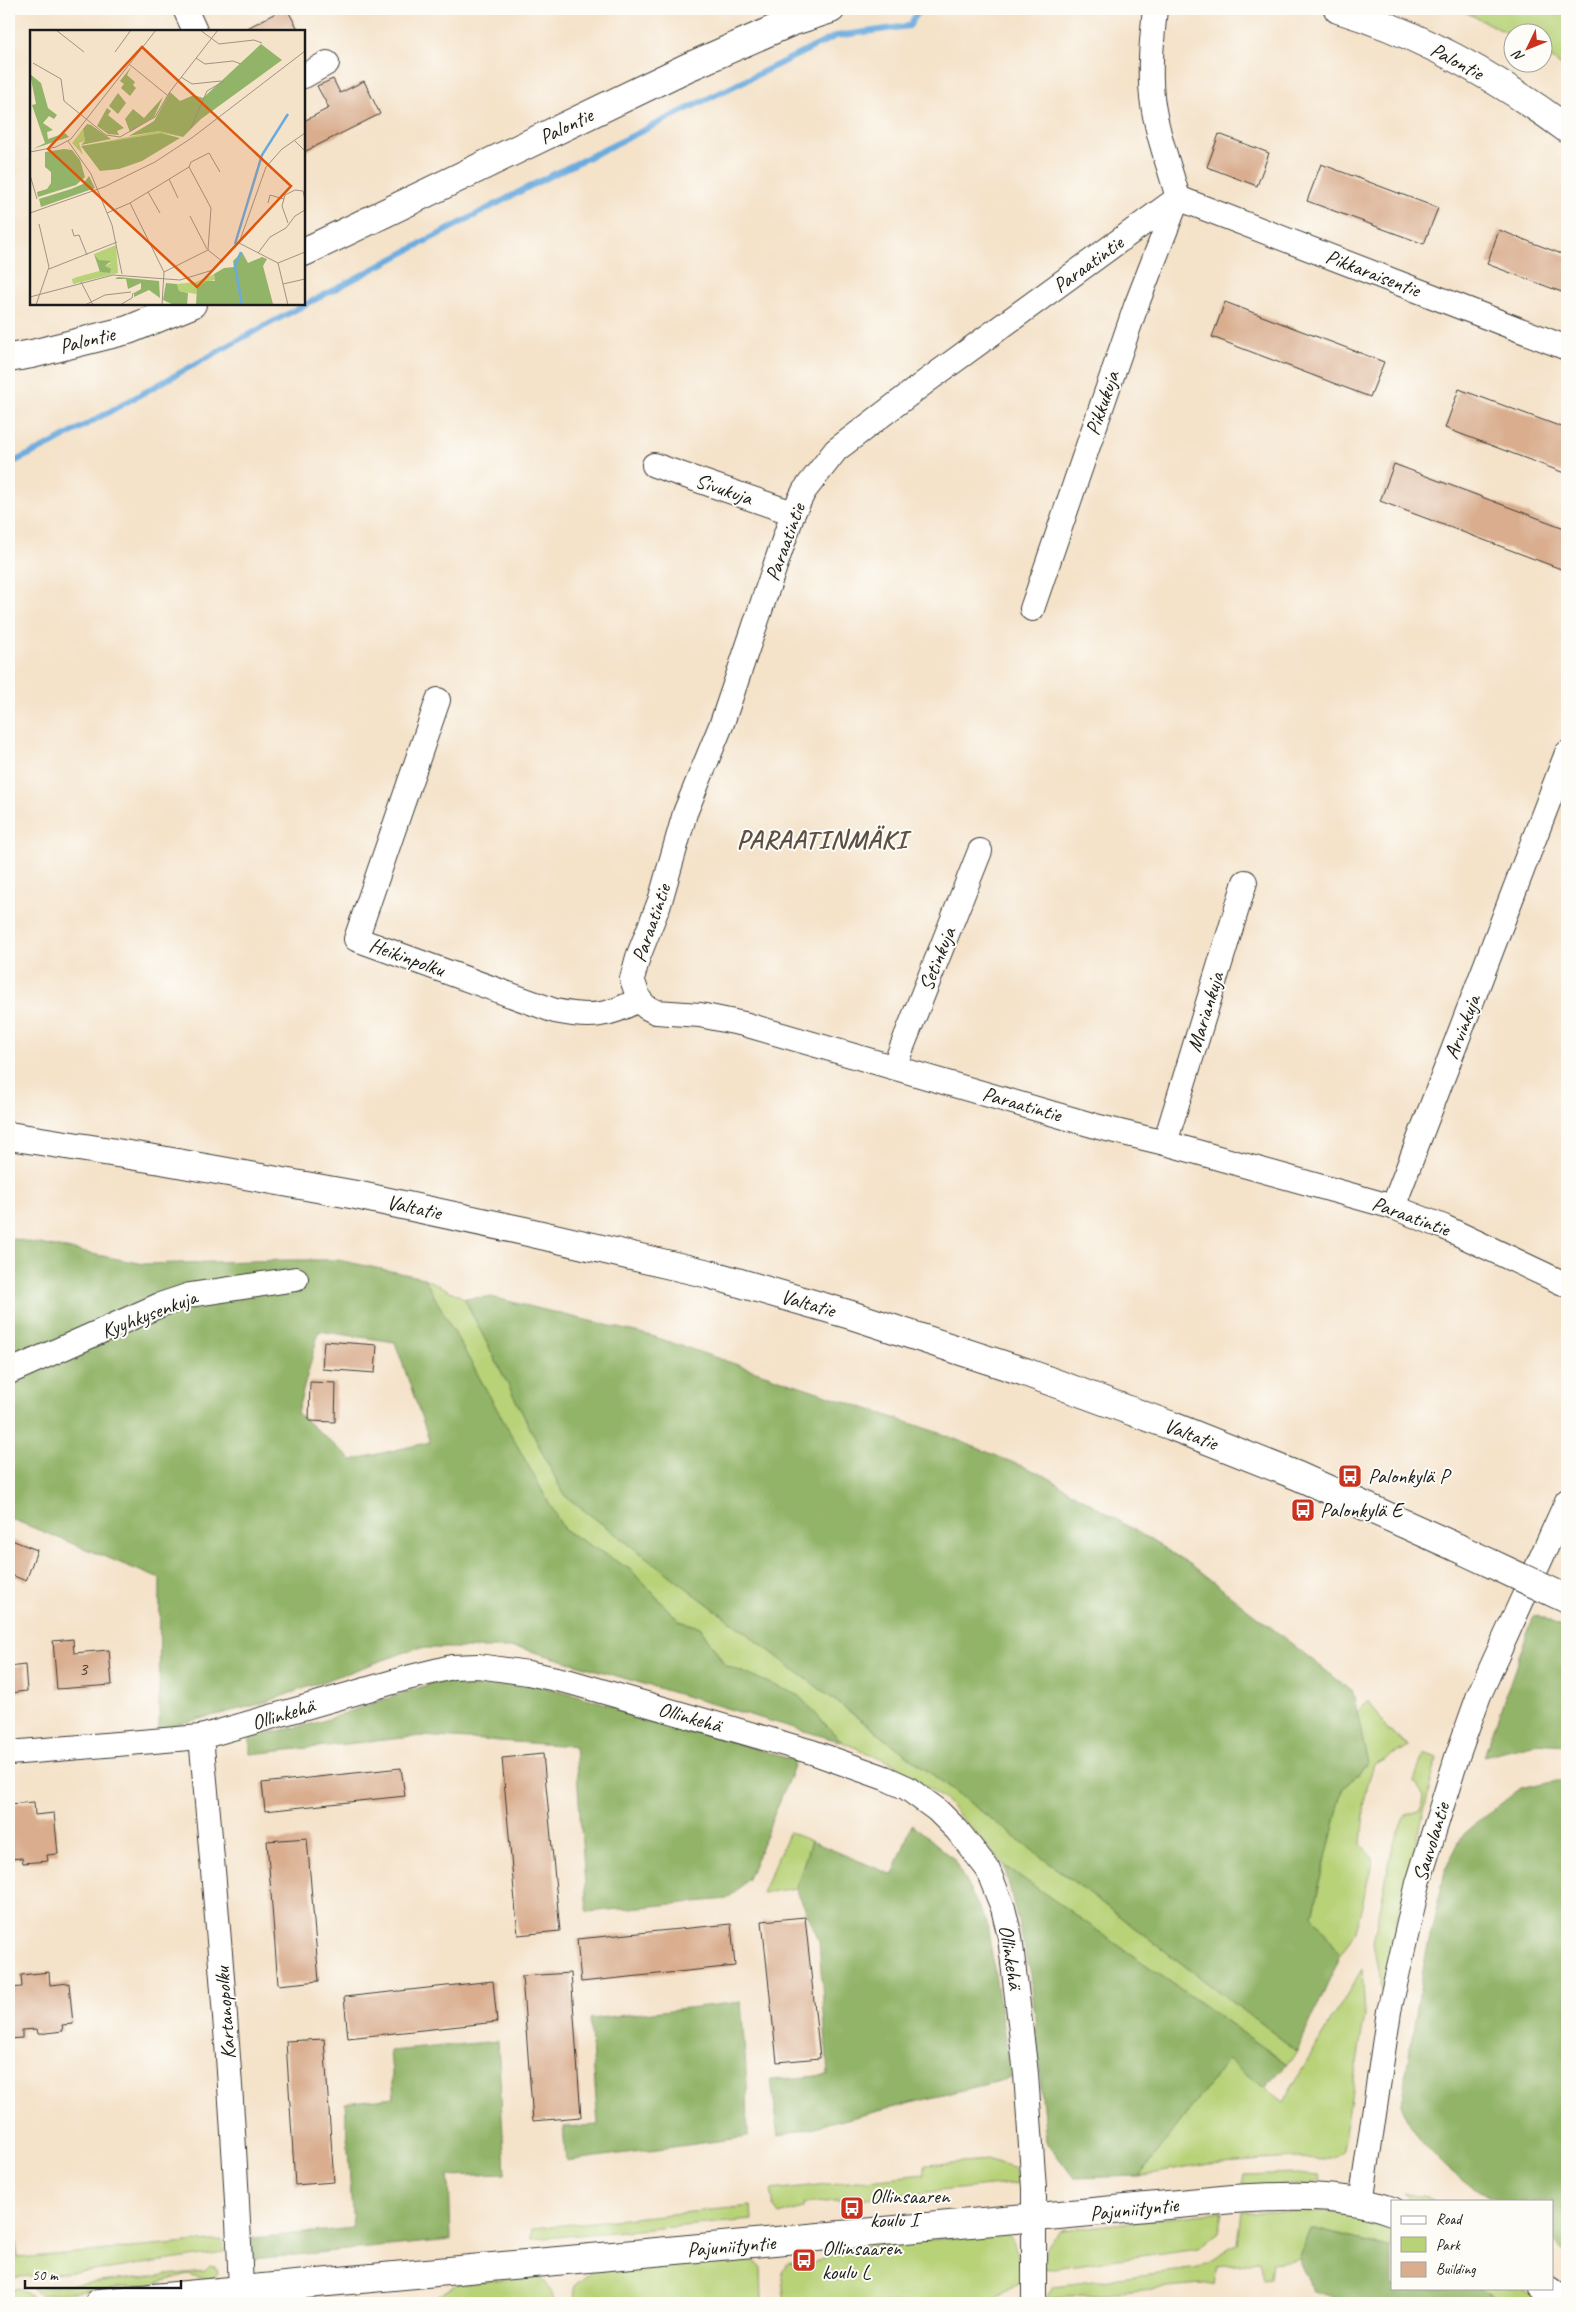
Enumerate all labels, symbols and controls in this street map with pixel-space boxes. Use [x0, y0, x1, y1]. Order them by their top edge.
north arrow [1504, 22, 1554, 72]
inset map [30, 30, 305, 305]
street label: Palontie [1426, 36, 1490, 87]
text: N [1508, 46, 1528, 65]
street label: Palontie [535, 101, 599, 150]
street label: Paraatintie [1048, 229, 1129, 298]
street label: Pikkaraisentie [1322, 243, 1426, 304]
street label: Palontie [57, 320, 120, 359]
street label: Pikkukuja [1079, 366, 1126, 438]
street label: Sivukuja [692, 467, 758, 511]
street label: Paraatintie [759, 499, 811, 584]
district label: PARAATINMÄKI [737, 823, 913, 856]
street label: Paraatintie [626, 880, 677, 965]
street label: Setinkuja [913, 922, 962, 994]
street label: Heikinpolku [366, 931, 449, 983]
street label: Mariankuja [1181, 967, 1230, 1055]
street label: Arvinkuja [1438, 989, 1487, 1063]
street label: Paraatintie [980, 1080, 1066, 1128]
street label: Valtatie [384, 1189, 446, 1226]
street label: Paraatintie [1369, 1190, 1454, 1242]
street label: Kyyhkysenkuja [98, 1283, 203, 1344]
street label: Valtatie [778, 1283, 840, 1324]
street label: Valtatie [1161, 1412, 1223, 1457]
bus stop icon: Palonkylä P [1337, 1463, 1363, 1489]
place label: Palonkylä P [1368, 1463, 1452, 1489]
bus stop icon: Palonkylä E [1290, 1497, 1316, 1523]
place label: Palonkylä E [1320, 1497, 1405, 1523]
house number: 3 [79, 1657, 89, 1681]
street label: Ollinkehä [248, 1692, 319, 1736]
street label: Ollinkehä [655, 1696, 726, 1739]
street label: Sauvolantie [1407, 1798, 1456, 1885]
street label: Ollinkehä [993, 1923, 1029, 1993]
street label: Kartanopolku [209, 1965, 241, 2060]
place label: Ollinsaaren koulu I [870, 2183, 951, 2233]
street label: Pajuniityntie [1089, 2191, 1181, 2227]
bus stop icon: Ollinsaaren koulu I [839, 2195, 865, 2221]
legend [1391, 2200, 1554, 2290]
text: Road [1436, 2210, 1463, 2229]
street label: Pajuniityntie [686, 2229, 777, 2263]
place label: Ollinsaaren koulu L [822, 2235, 903, 2285]
text: Park [1436, 2236, 1461, 2255]
bus stop icon: Ollinsaaren koulu L [791, 2247, 817, 2273]
scale bar [25, 2257, 181, 2289]
text: Building [1436, 2260, 1476, 2279]
text: 50 m [32, 2266, 59, 2285]

